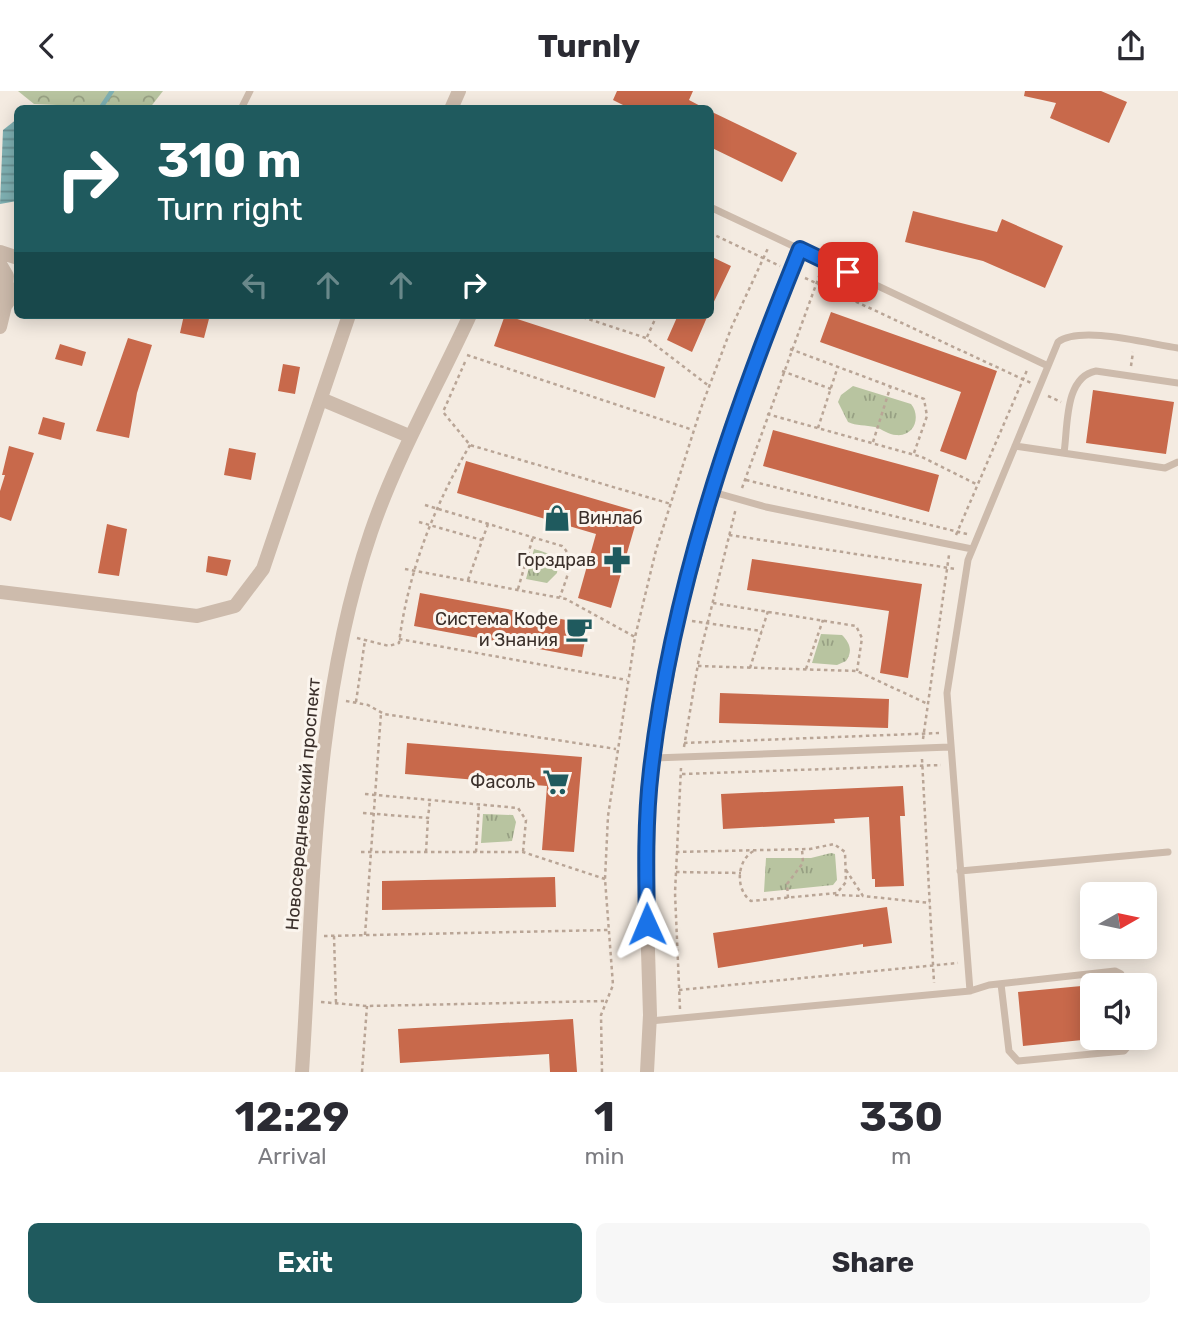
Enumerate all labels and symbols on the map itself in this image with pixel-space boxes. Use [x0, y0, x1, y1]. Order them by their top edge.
pin [818, 242, 878, 302]
shop icon: Винлаб [542, 503, 572, 533]
place label: Винлаб [578, 507, 643, 529]
pharmacy icon: Горздрав [602, 545, 632, 575]
place label: Горздрав [517, 549, 596, 571]
place label: Система Кофе и Знания [435, 608, 558, 651]
cafe icon: Система Кофе и Знания [564, 614, 594, 644]
street label: Новосередневский проспект [281, 677, 325, 931]
supermarket icon: Фасоль [541, 767, 571, 797]
place label: Фасоль [470, 771, 535, 793]
north arrow [1080, 882, 1157, 959]
position arrow [610, 887, 684, 961]

